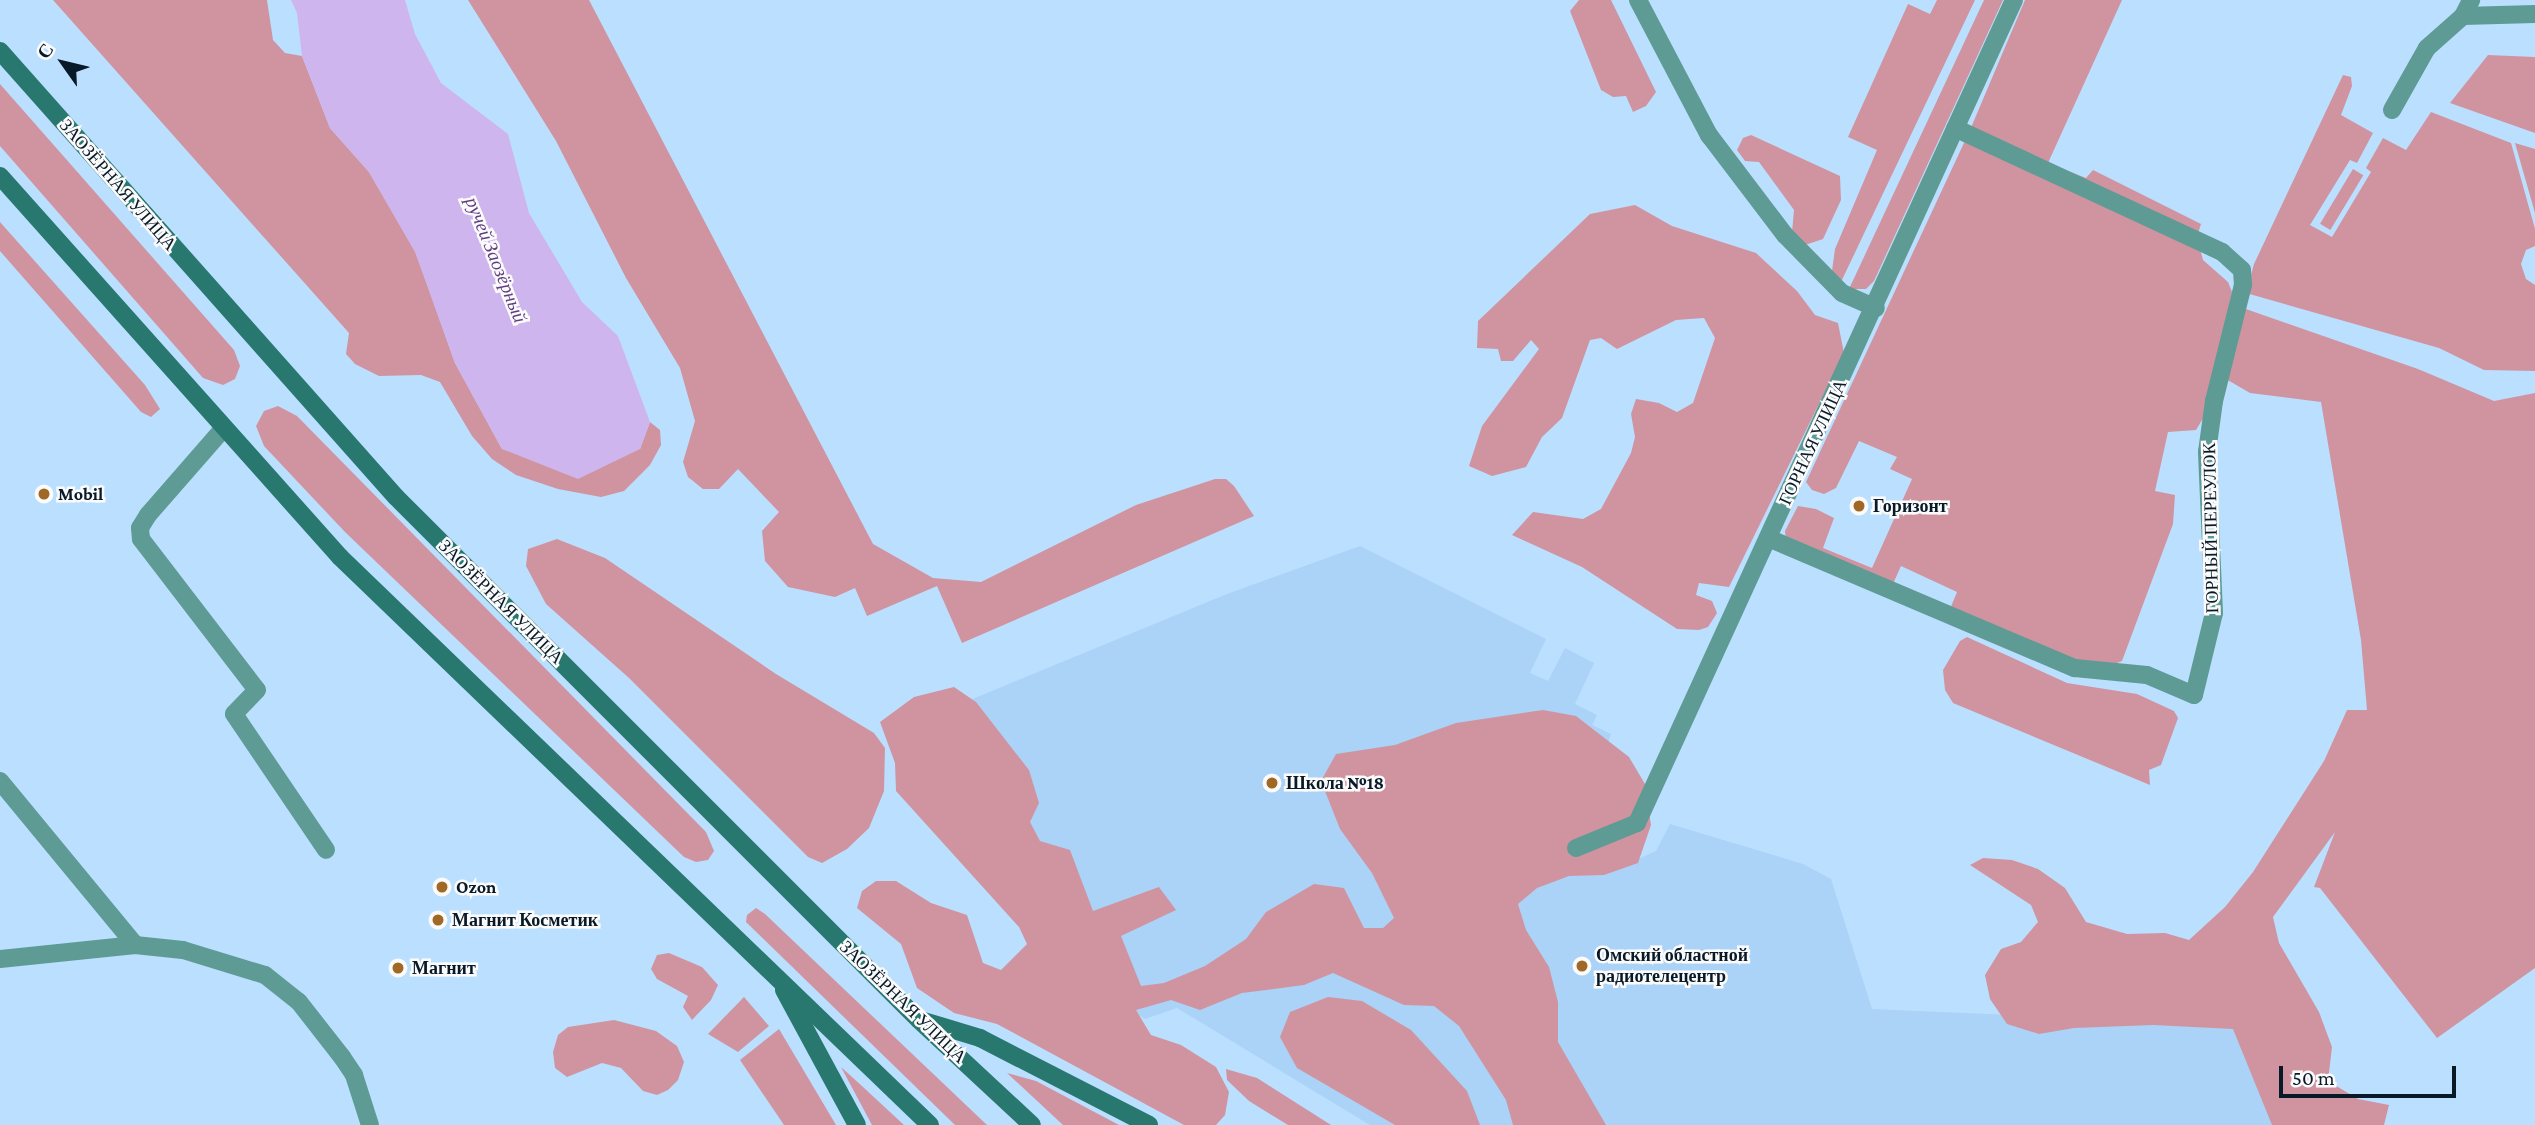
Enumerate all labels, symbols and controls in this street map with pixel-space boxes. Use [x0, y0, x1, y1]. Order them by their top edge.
north arrow [28, 28, 98, 98]
text: С [33, 39, 58, 63]
street label: ЗАОЗЁРНАЯ УЛИЦА [55, 115, 181, 255]
water label: ручей Заозёрный [460, 194, 532, 326]
street label: ГОРНАЯ УЛИЦА [1774, 376, 1852, 508]
street label: ГОРНЫЙ ПЕРЕУЛОК [2199, 442, 2223, 614]
place label: Mobil [58, 483, 103, 505]
marker: Mobil [36, 486, 52, 502]
place label: Горизонт [1873, 495, 1948, 517]
marker: Горизонт [1851, 498, 1867, 514]
street label: ЗАОЗЁРНАЯ УЛИЦА [434, 535, 568, 669]
place label: Школа №18 [1286, 772, 1384, 794]
marker: Школа №18 [1264, 775, 1280, 791]
place label: Ozon [456, 876, 496, 898]
marker: Ozon [434, 879, 450, 895]
place label: Магнит Косметик [452, 909, 598, 931]
marker: Магнит Косметик [430, 912, 446, 928]
street label: ЗАОЗЁРНАЯ УЛИЦА [835, 936, 971, 1068]
place label: Омский областной радиотелецентр [1596, 945, 1748, 988]
place label: Магнит [412, 957, 476, 979]
marker: Омский областной радиотелецентр [1574, 958, 1590, 974]
marker: Магнит [390, 960, 406, 976]
scale bar [2283, 1052, 2460, 1096]
text: 50 m [2292, 1066, 2335, 1090]

